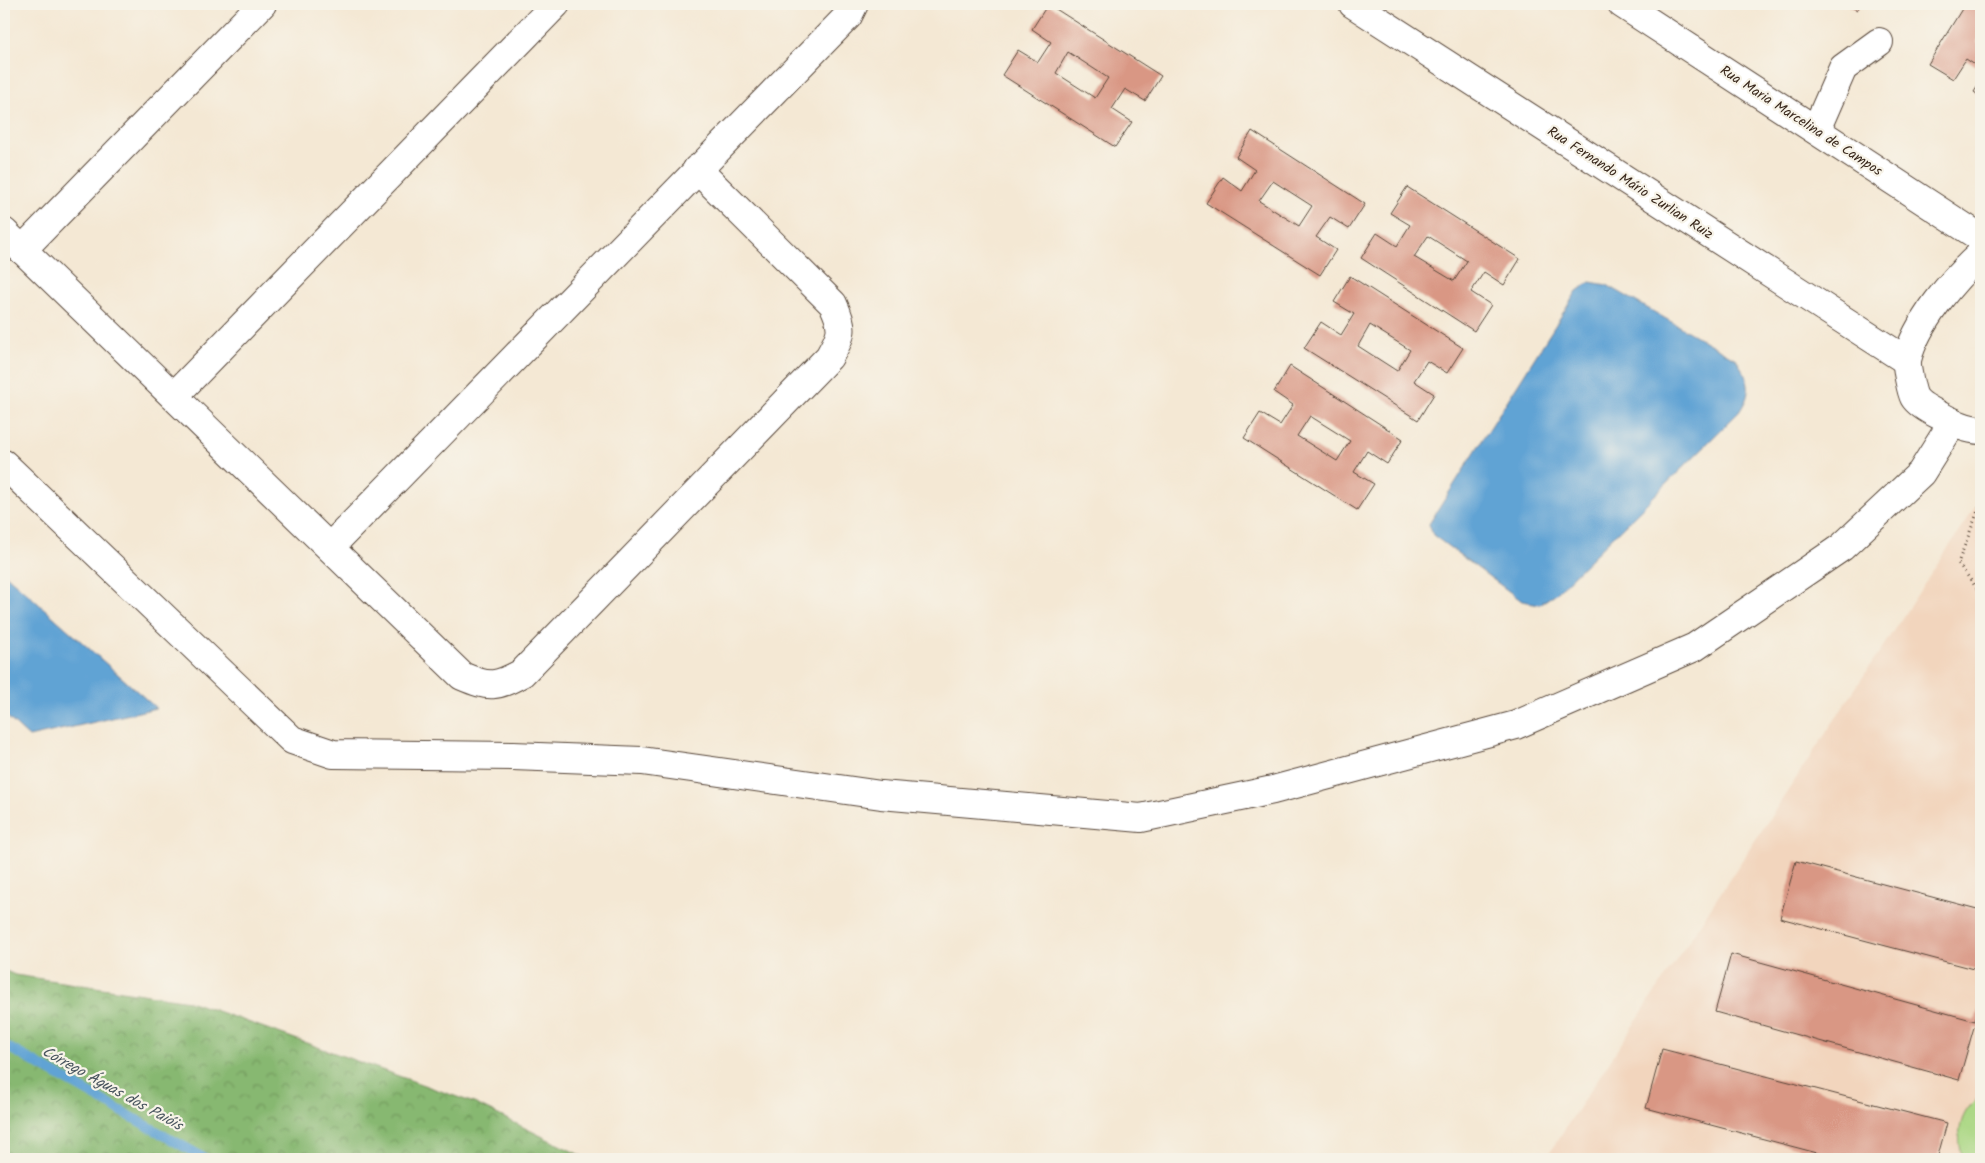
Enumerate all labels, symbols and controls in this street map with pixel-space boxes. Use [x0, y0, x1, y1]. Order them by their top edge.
street label: Rua Maria Marcelina de Campos [1715, 60, 1887, 182]
street label: Rua Fernando Mário Zurlian Ruiz [1543, 121, 1717, 245]
water label: Córrego Águas dos Paióis [37, 1040, 188, 1138]

